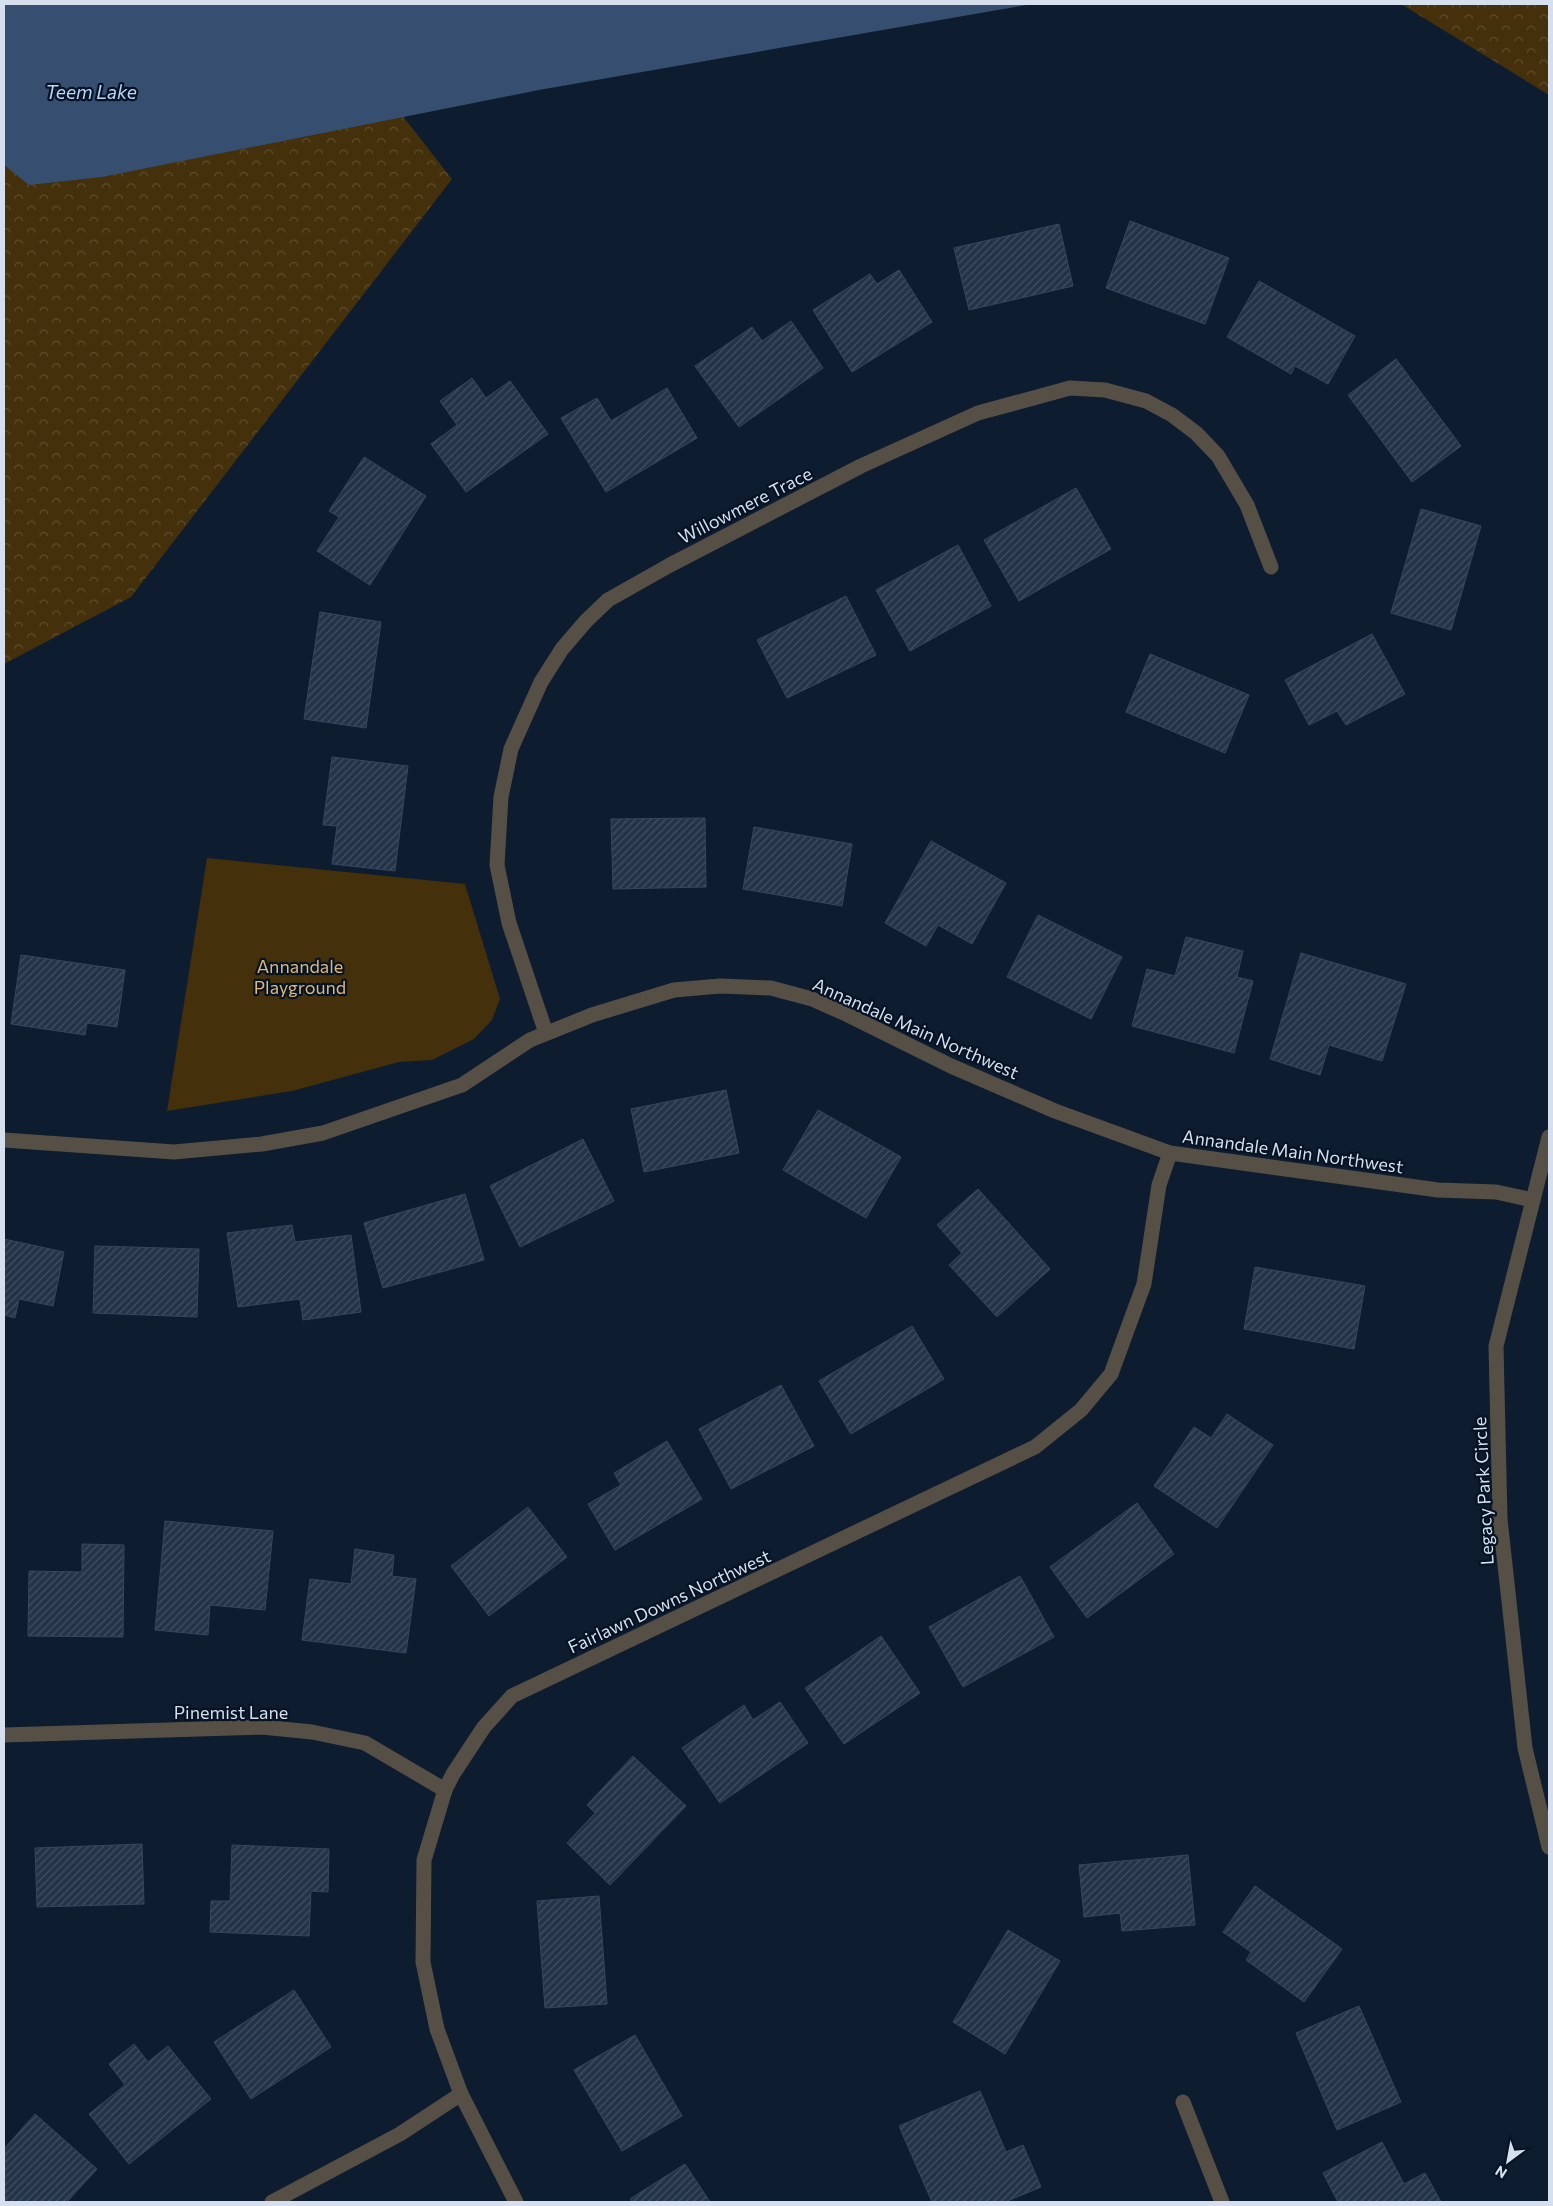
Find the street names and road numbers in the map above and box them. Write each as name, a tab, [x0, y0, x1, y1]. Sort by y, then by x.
street label: Willowmere Trace	[675, 462, 815, 548]
street label: Annandale Main Northwest	[810, 973, 1022, 1083]
street label: Annandale Main Northwest	[1181, 1125, 1405, 1177]
street label: Legacy Park Circle	[1468, 1416, 1498, 1566]
street label: Fairlawn Downs Northwest	[564, 1544, 774, 1658]
street label: Pinemist Lane	[174, 1701, 288, 1723]

